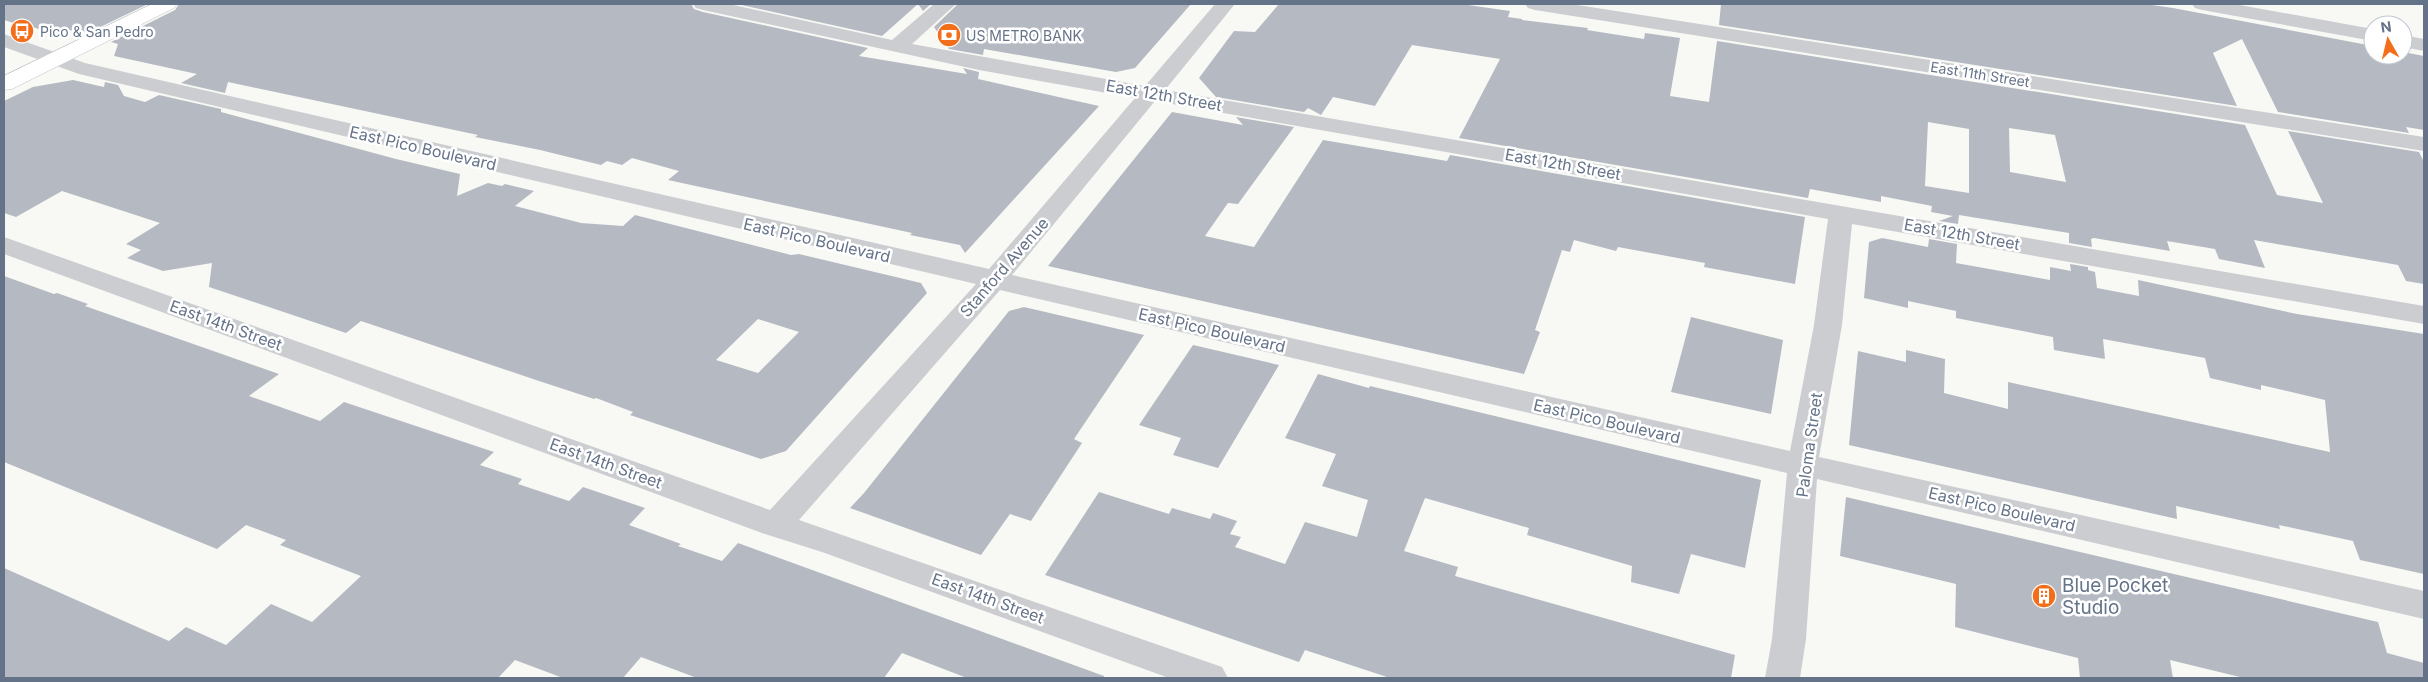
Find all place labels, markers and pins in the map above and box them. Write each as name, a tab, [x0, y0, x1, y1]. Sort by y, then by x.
bus stop icon: Pico & San Pedro	[9, 18, 35, 44]
bank icon: US METRO BANK	[936, 22, 962, 48]
place label: Pico & San Pedro	[40, 23, 154, 40]
place label: US METRO BANK	[966, 27, 1082, 44]
place label: Blue Pocket Studio	[2062, 574, 2168, 619]
building icon: Blue Pocket Studio	[2031, 583, 2057, 609]

